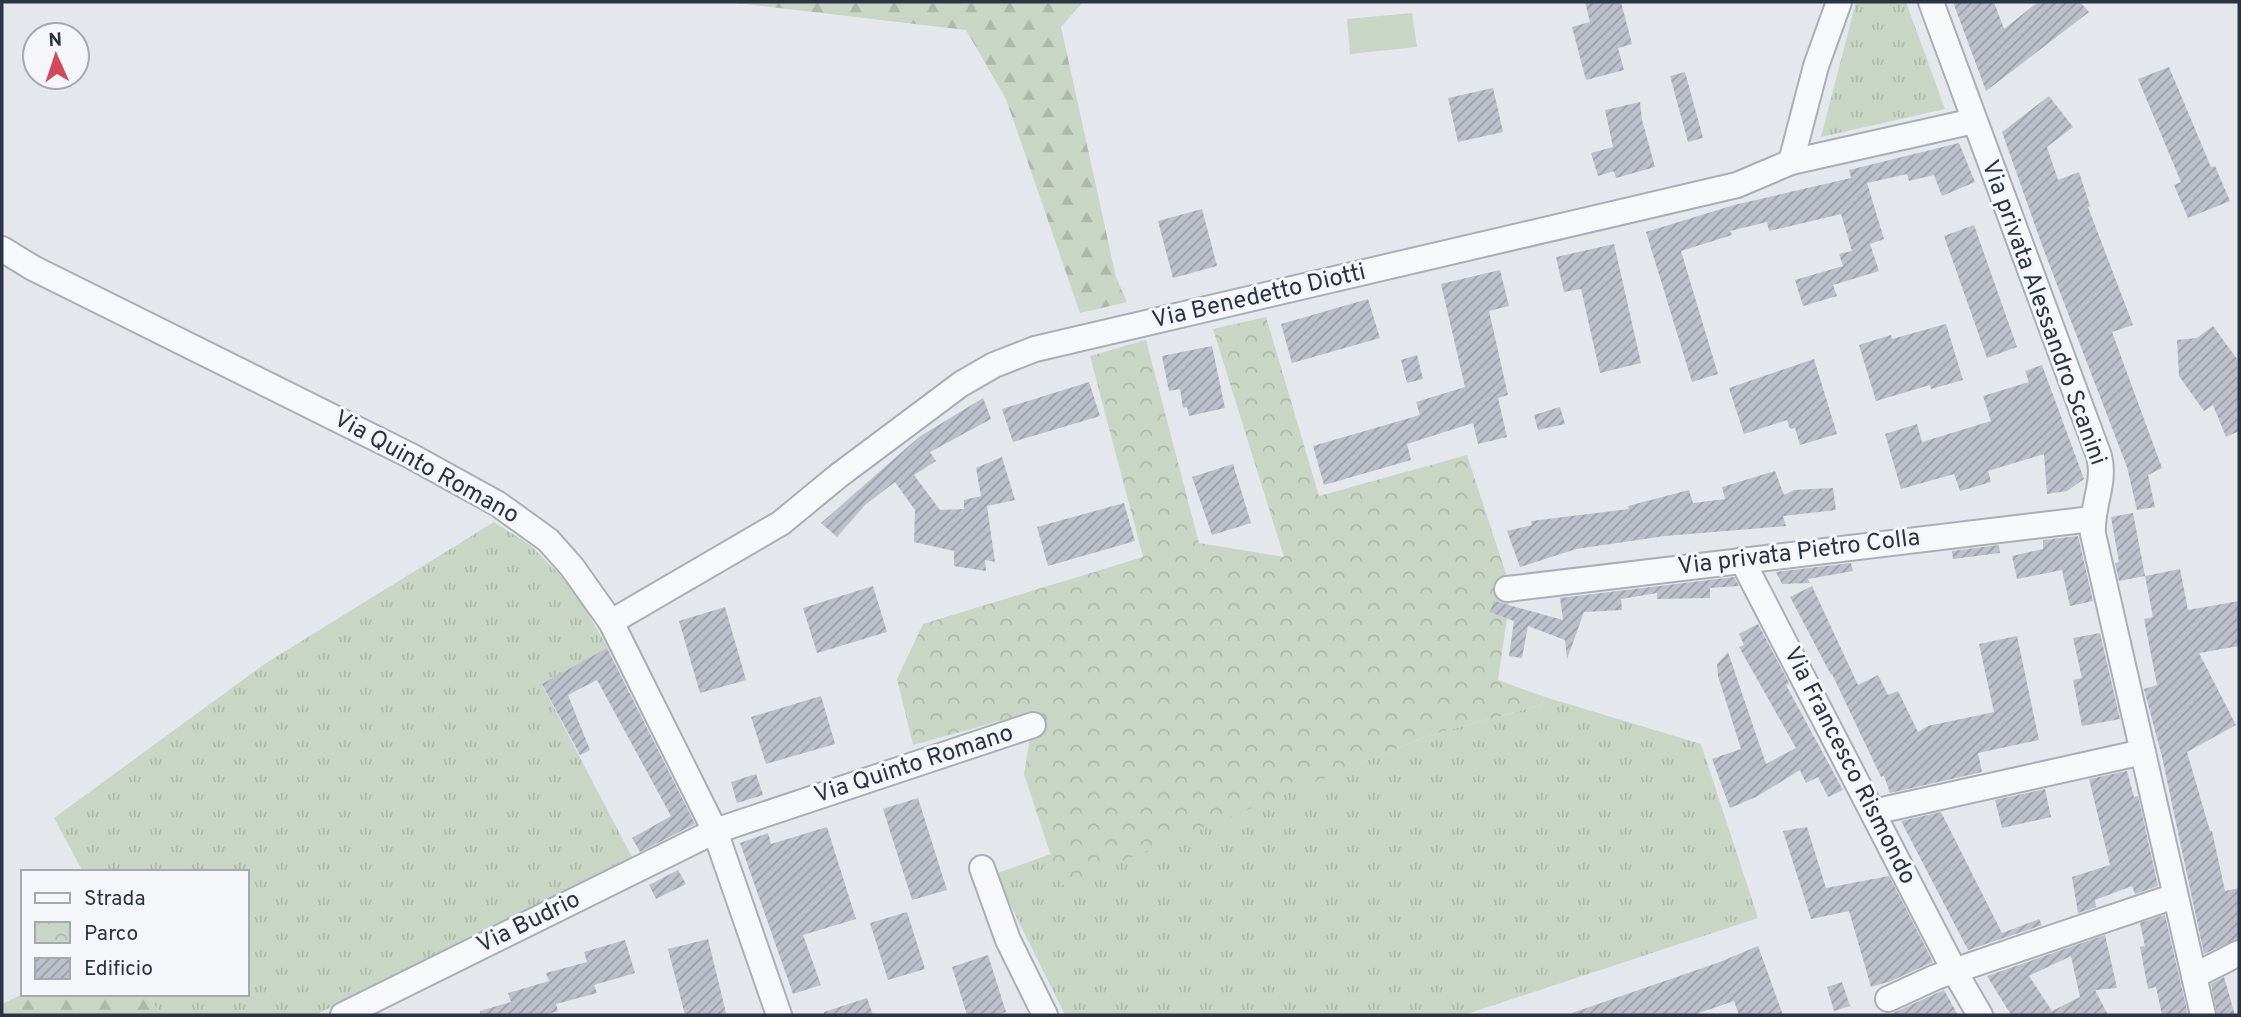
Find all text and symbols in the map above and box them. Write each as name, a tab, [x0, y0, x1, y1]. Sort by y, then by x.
north arrow	[21, 21, 91, 91]
text: N	[48, 29, 63, 53]
street label: Via privata Alessandro Scanini	[1974, 156, 2112, 470]
street label: Via Benedetto Diotti	[1149, 258, 1369, 336]
street label: Via Quinto Romano	[328, 405, 524, 531]
street label: Via privata Pietro Colla	[1676, 523, 1922, 583]
street label: Via Francesco Rismondo	[1776, 642, 1922, 890]
street label: Via Quinto Romano	[811, 719, 1017, 811]
legend	[21, 870, 248, 996]
street label: Via Budrio	[472, 885, 586, 961]
text: Strada	[84, 886, 145, 913]
text: Parco	[84, 921, 138, 948]
text: Edificio	[84, 956, 153, 983]

